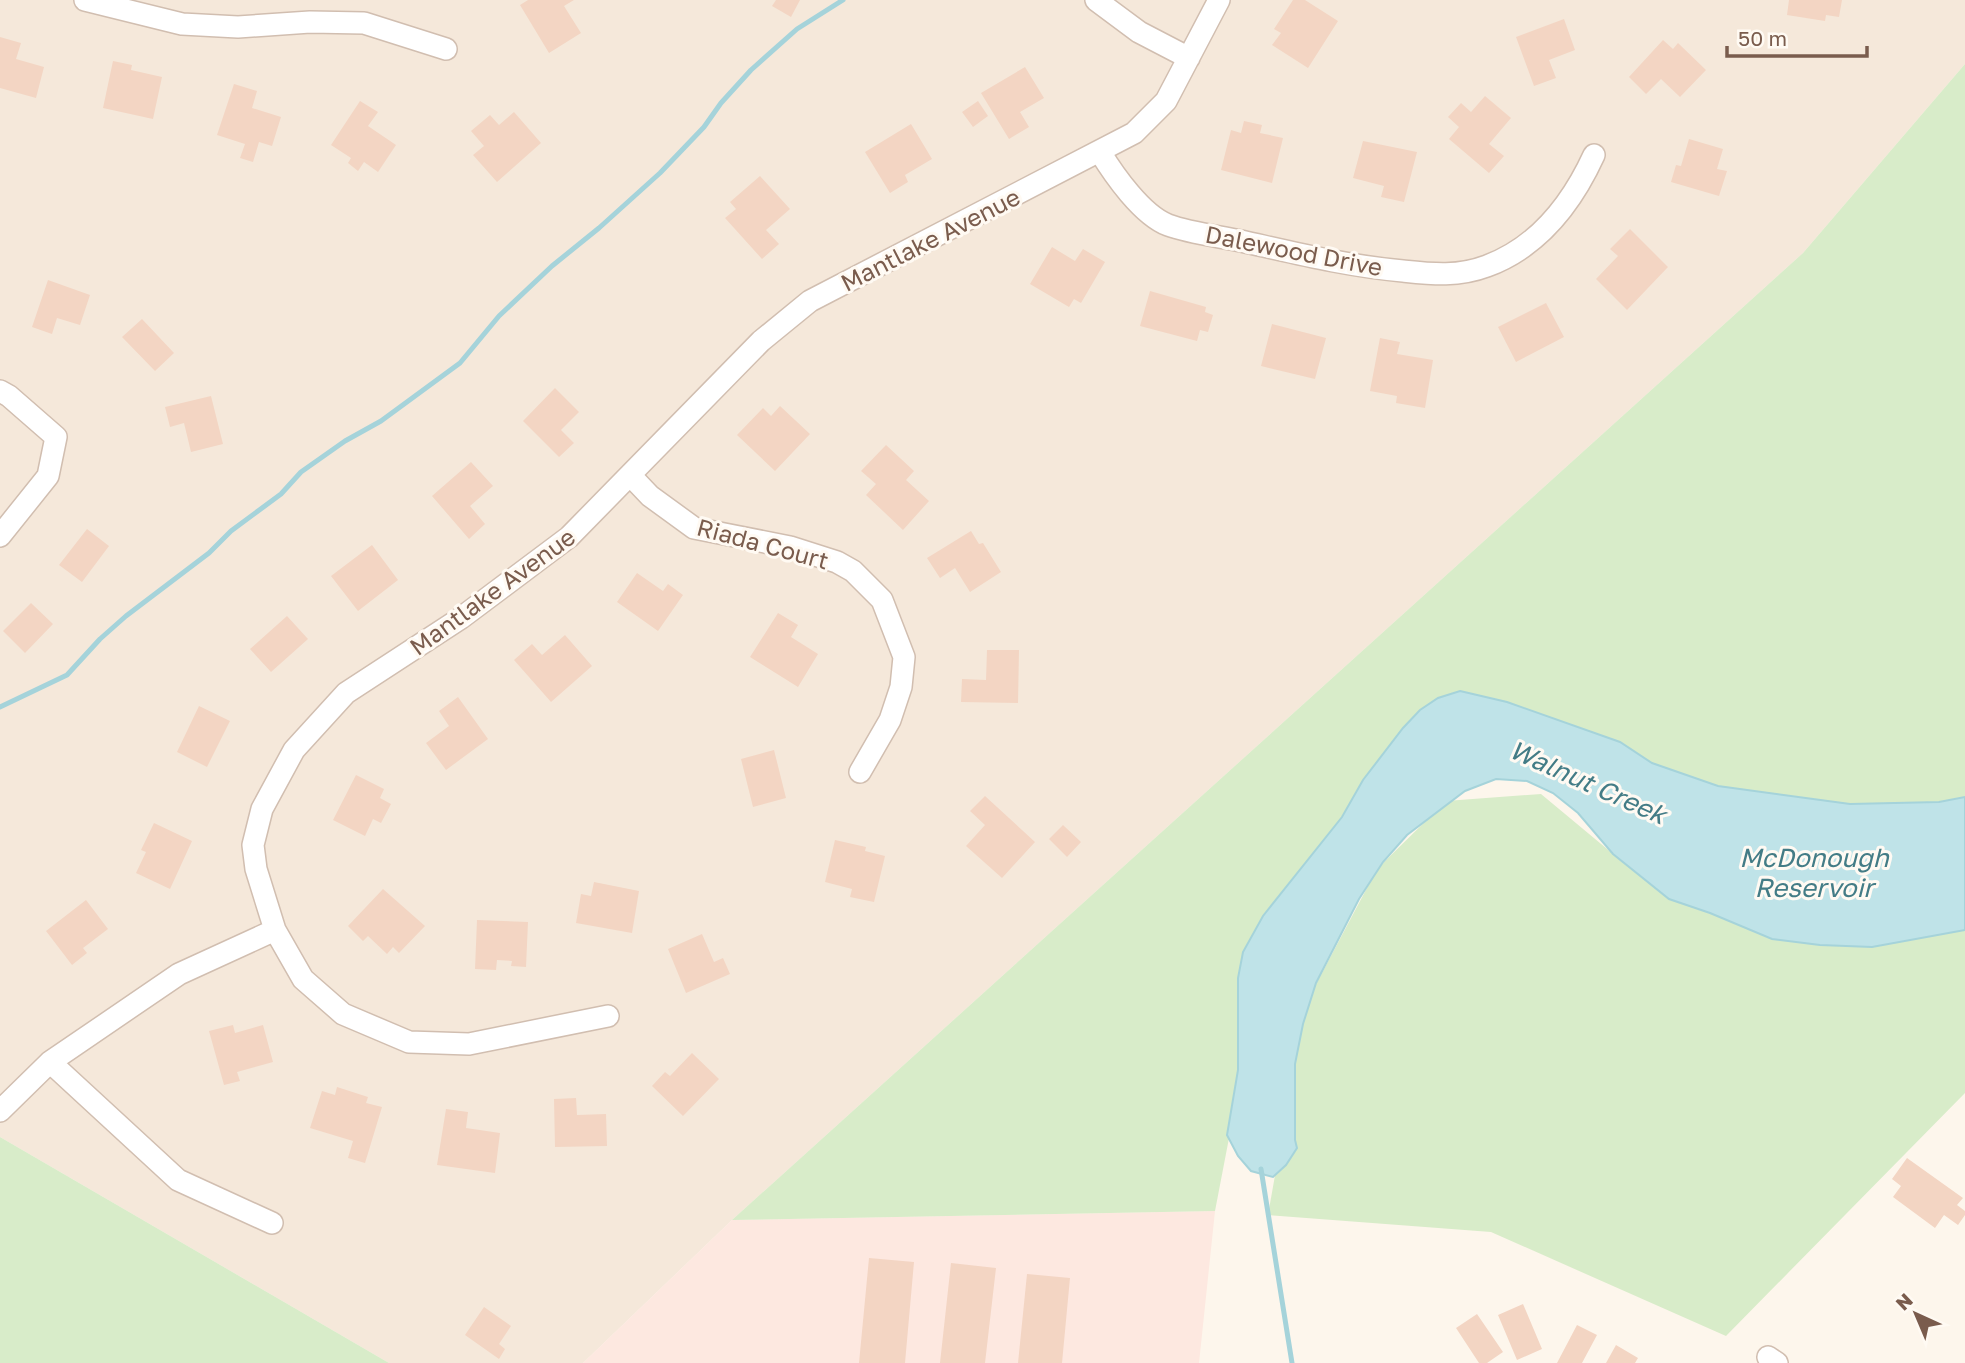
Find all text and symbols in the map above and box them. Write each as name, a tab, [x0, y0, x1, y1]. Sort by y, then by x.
scale bar	[1727, 14, 1867, 58]
text: 50 m	[1738, 25, 1787, 51]
street label: Mantlake Avenue	[836, 181, 1024, 297]
street label: Dalewood Drive	[1203, 219, 1385, 281]
street label: Riada Court	[694, 511, 832, 575]
street label: Mantlake Avenue	[404, 521, 580, 661]
water label: Walnut Creek	[1505, 734, 1673, 831]
water label: McDonough Reservoir	[1739, 842, 1890, 903]
north arrow	[1881, 1279, 1951, 1349]
text: N	[1891, 1288, 1917, 1315]

